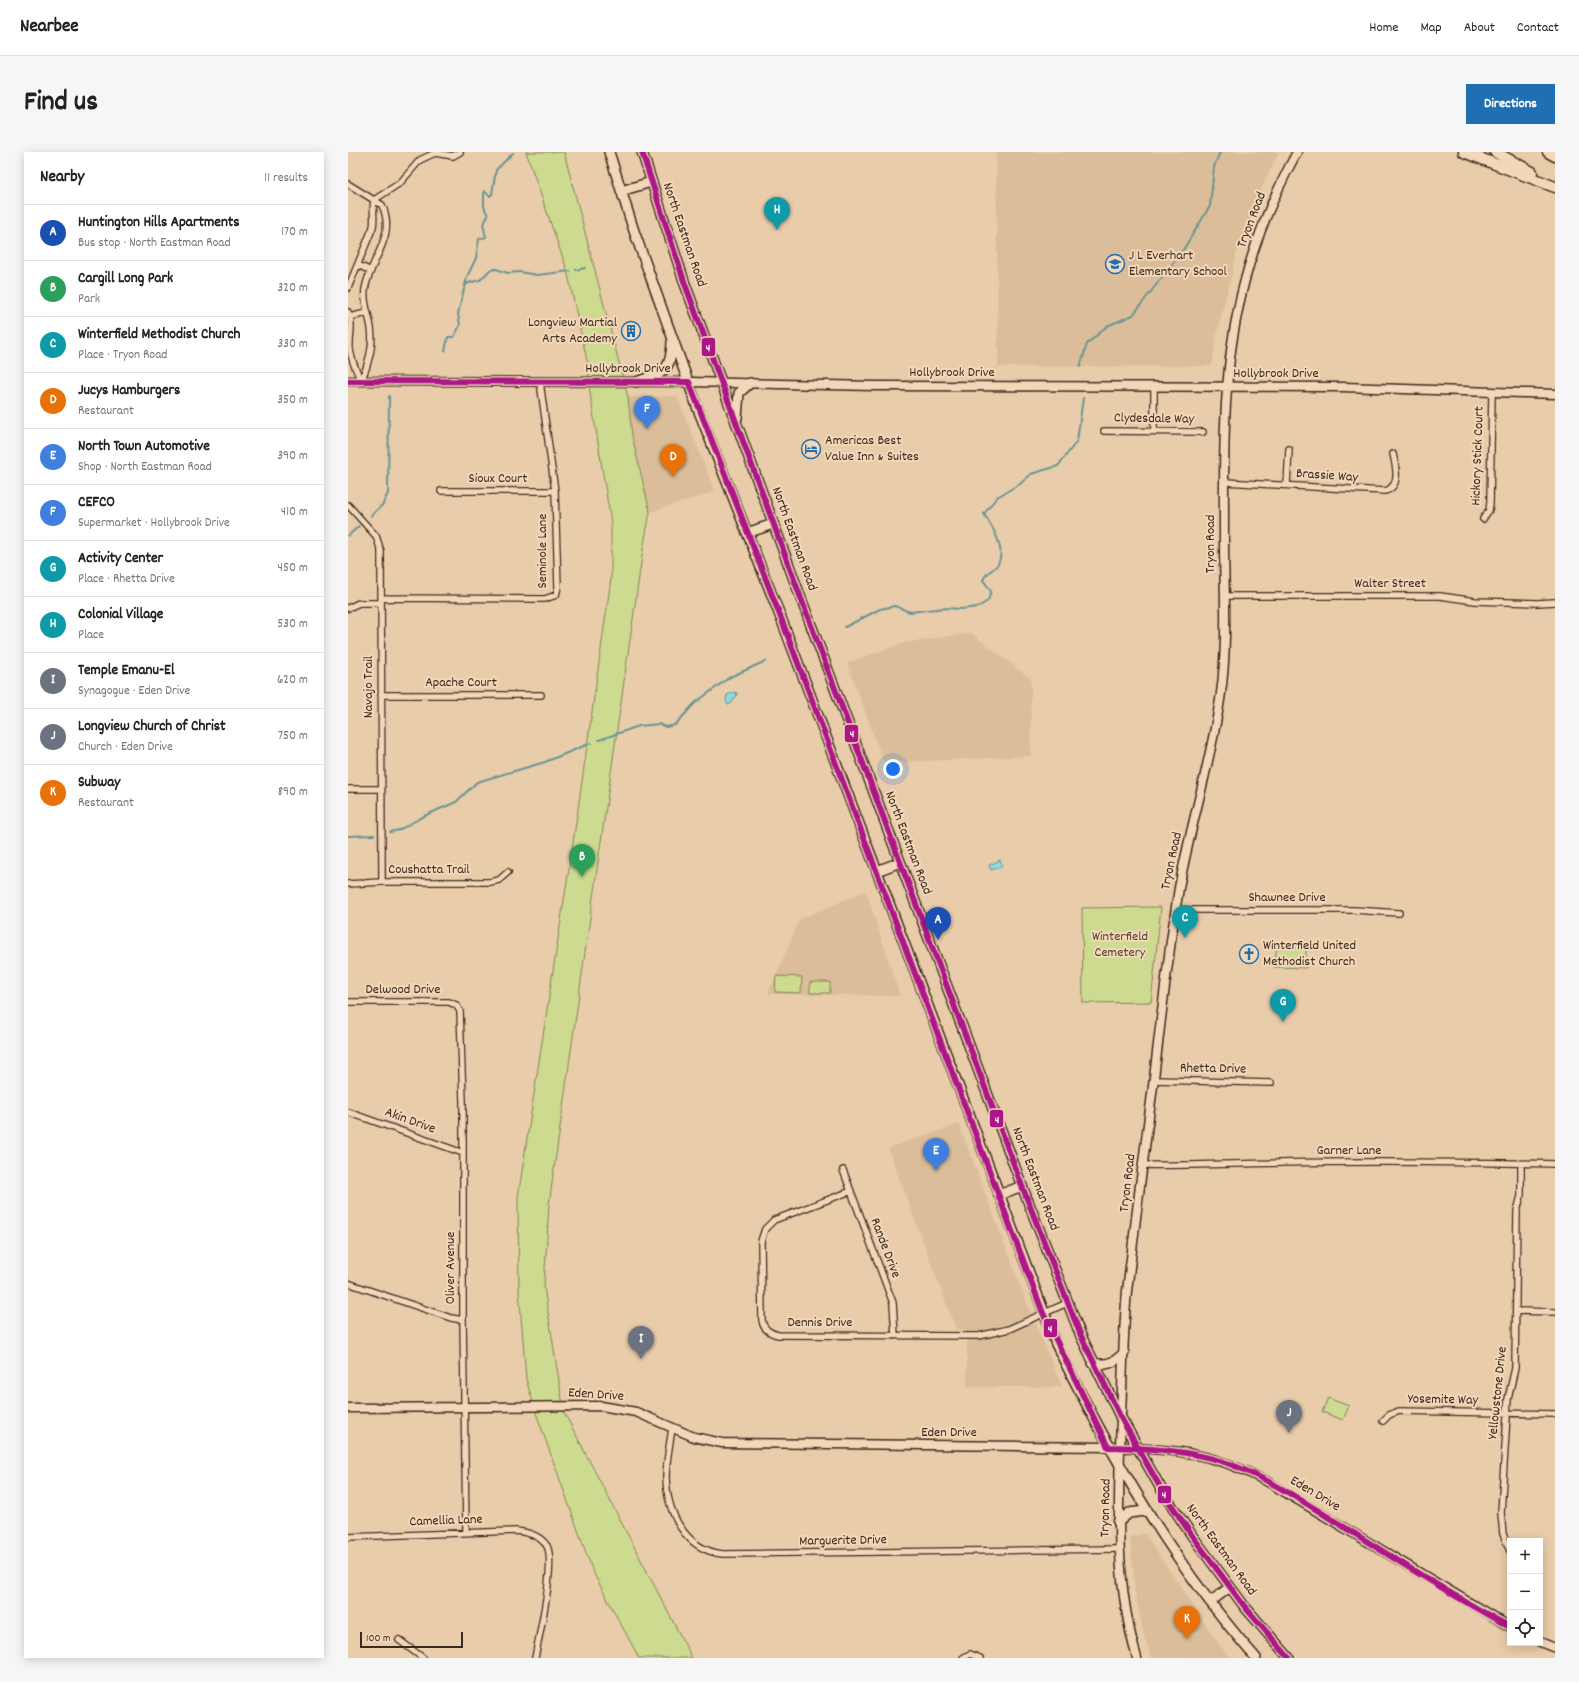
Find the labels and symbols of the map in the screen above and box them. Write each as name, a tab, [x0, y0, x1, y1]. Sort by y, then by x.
street label: North Eastman Road	[657, 180, 711, 290]
street label: Tryon Road	[1232, 189, 1272, 251]
pin: H	[764, 197, 790, 230]
place label: J L Everhart Elementary School	[1129, 246, 1228, 282]
school or university icon: J L Everhart Elementary School	[1104, 253, 1126, 275]
place label: Longview Martial Arts Academy	[528, 313, 618, 349]
building icon: Longview Martial Arts Academy	[620, 320, 642, 342]
line badge: 4	[701, 337, 716, 357]
text: 4	[706, 341, 710, 357]
street label: Hollybrook Drive	[585, 359, 671, 379]
street label: Hollybrook Drive	[909, 363, 995, 383]
street label: Hollybrook Drive	[1233, 364, 1319, 384]
pin: F	[634, 396, 660, 429]
street label: Hickory Stick Court	[1466, 406, 1490, 506]
street label: Clydesdale Way	[1114, 408, 1195, 430]
place label: Americas Best Value Inn & Suites	[825, 431, 919, 467]
hotel icon: Americas Best Value Inn & Suites	[800, 438, 822, 460]
pin: D	[660, 444, 686, 477]
street label: Brassie Way	[1295, 464, 1359, 488]
street label: Sioux Court	[469, 469, 527, 489]
street label: North Eastman Road	[766, 484, 822, 594]
street label: Seminole Lane	[533, 514, 553, 588]
street label: Tryon Road	[1201, 515, 1221, 573]
street label: Walter Street	[1354, 574, 1426, 594]
street label: Navajo Trail	[359, 655, 379, 718]
street label: Apache Court	[425, 673, 497, 693]
line badge: 4	[844, 724, 859, 743]
text: 4	[850, 727, 854, 743]
your location	[883, 759, 903, 779]
street label: North Eastman Road	[879, 788, 937, 898]
street label: Tryon Road	[1156, 830, 1188, 892]
pin: B	[569, 844, 595, 877]
street label: Coushatta Trail	[388, 860, 470, 880]
street label: Shawnee Drive	[1248, 888, 1326, 908]
pin: C	[1172, 905, 1198, 938]
pin: A	[925, 907, 951, 940]
park label: Winterfield Cemetery	[1092, 927, 1148, 963]
place label: Winterfield United Methodist Church	[1263, 936, 1356, 972]
church icon: Winterfield United Methodist Church	[1238, 943, 1260, 965]
street label: Delwood Drive	[366, 980, 440, 1000]
pin: G	[1270, 989, 1296, 1022]
street label: Rhetta Drive	[1180, 1058, 1246, 1080]
street label: Akin Drive	[382, 1103, 438, 1139]
line badge: 4	[989, 1109, 1004, 1128]
text: 4	[995, 1113, 999, 1129]
street label: North Eastman Road	[1006, 1124, 1064, 1234]
pin: E	[923, 1138, 949, 1171]
street label: Garner Lane	[1317, 1141, 1381, 1161]
street label: Tryon Road	[1115, 1153, 1141, 1213]
street label: Rande Drive	[864, 1215, 906, 1281]
street label: Oliver Avenue	[441, 1232, 461, 1304]
street label: Dennis Drive	[788, 1313, 852, 1333]
line badge: 4	[1043, 1318, 1058, 1338]
text: 4	[1048, 1322, 1052, 1338]
pin: I	[628, 1326, 654, 1359]
street label: Yellowstone Drive	[1483, 1346, 1513, 1440]
street label: Eden Drive	[568, 1383, 624, 1407]
street label: Yosemite Way	[1408, 1389, 1479, 1411]
pin: J	[1276, 1400, 1302, 1433]
street label: Eden Drive	[921, 1423, 977, 1443]
street label: Eden Drive	[1286, 1471, 1344, 1517]
street label: Tryon Road	[1095, 1479, 1117, 1537]
line badge: 4	[1157, 1485, 1172, 1504]
text: 4	[1162, 1488, 1166, 1504]
street label: North Eastman Road	[1181, 1500, 1261, 1600]
street label: Camellia Lane	[409, 1510, 483, 1532]
street label: Marguerite Drive	[799, 1530, 887, 1552]
pin: K	[1174, 1606, 1200, 1639]
scale bar	[360, 1630, 463, 1649]

